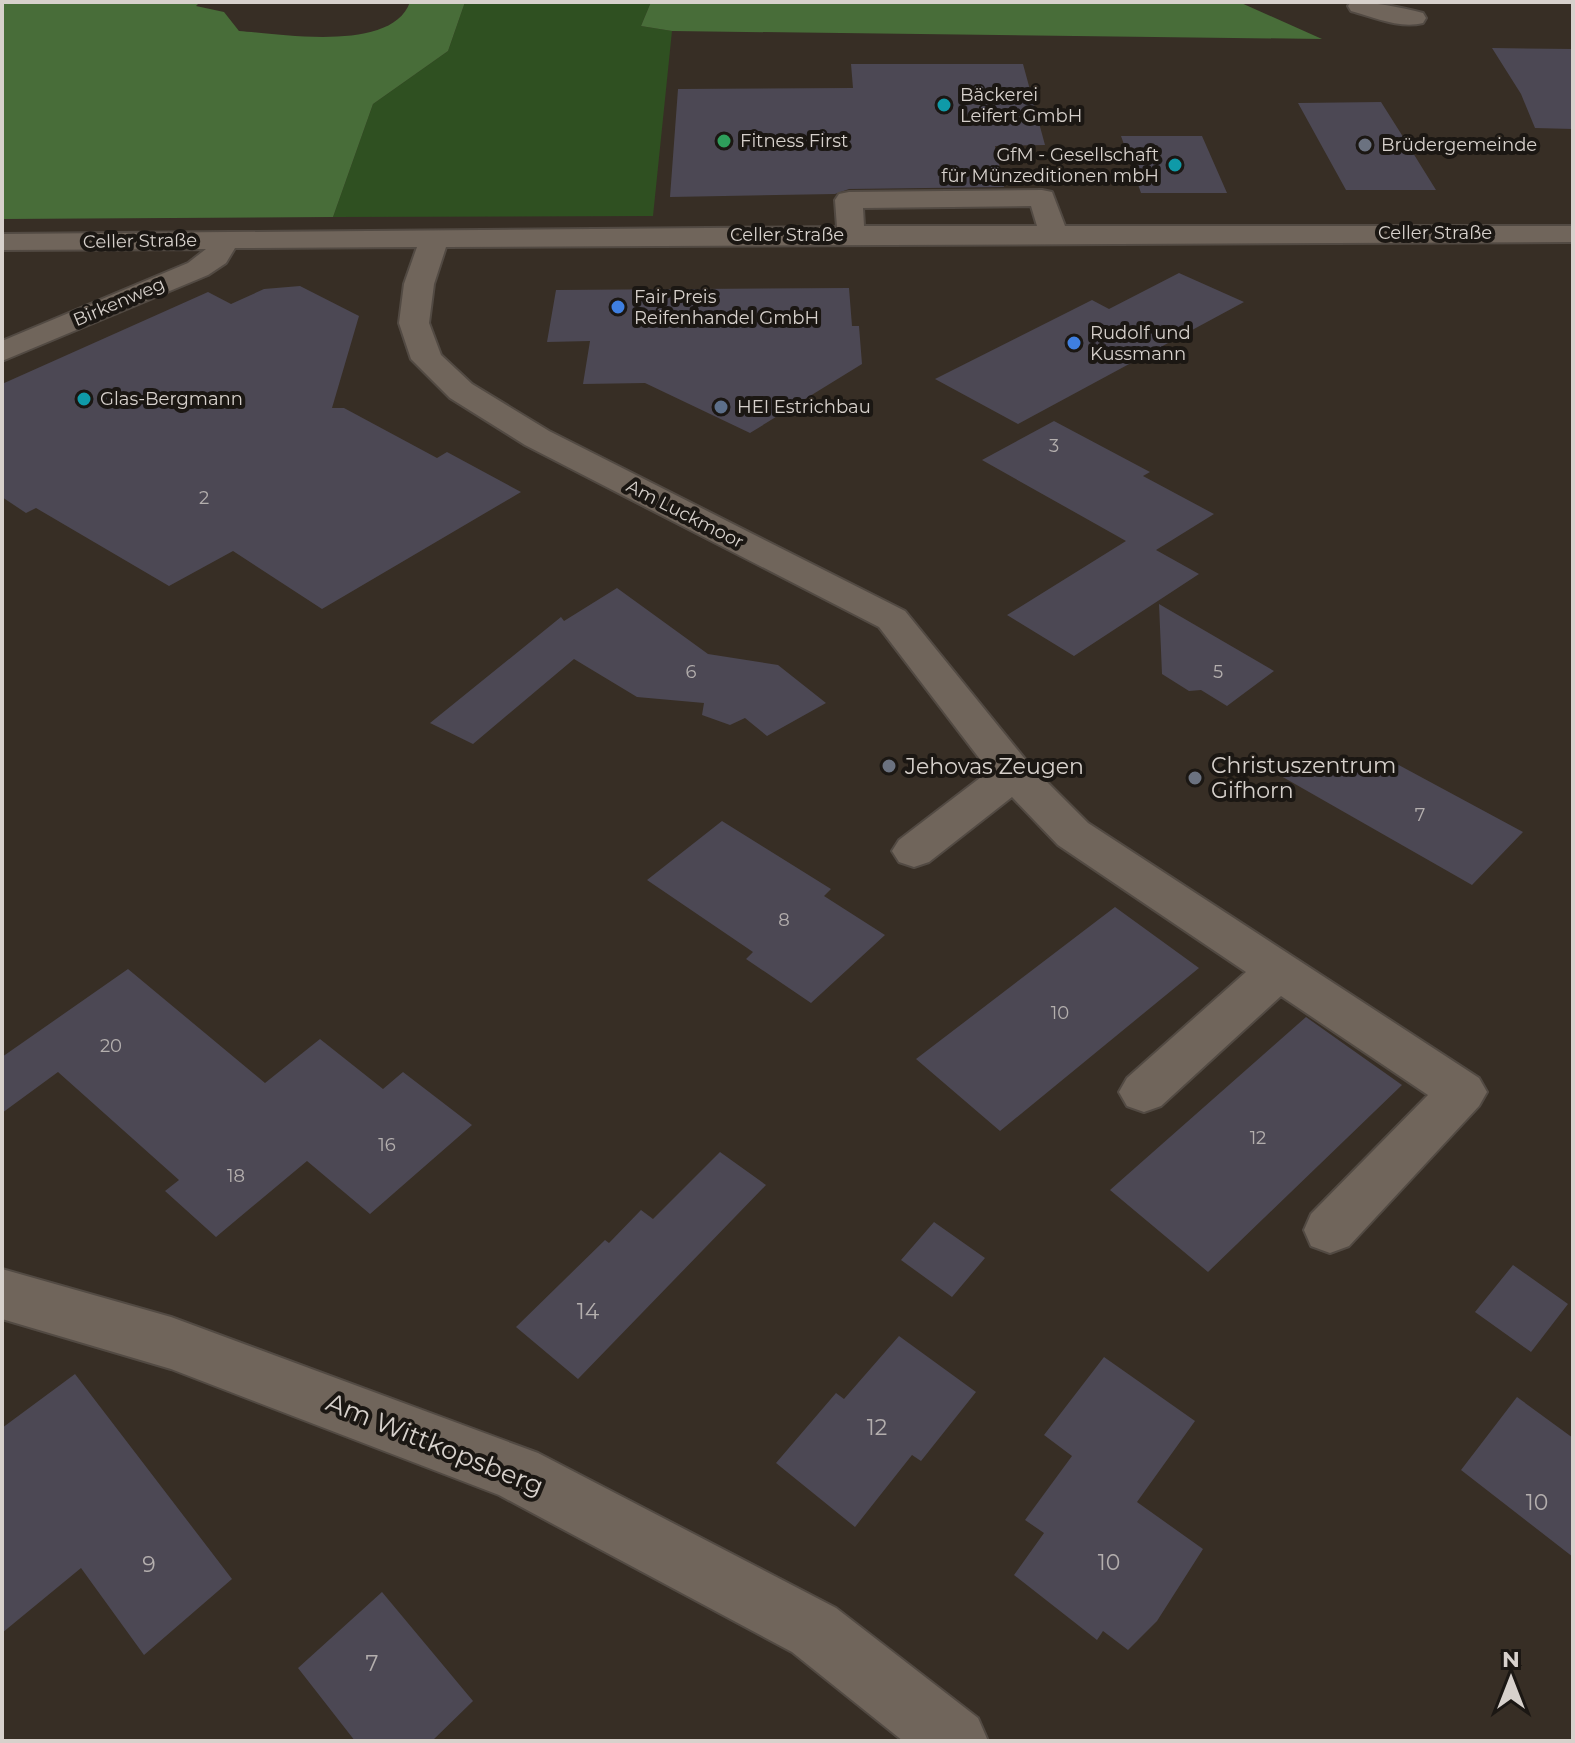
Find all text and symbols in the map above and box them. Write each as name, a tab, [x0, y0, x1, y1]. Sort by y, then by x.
place label: Bäckerei Leifert GmbH	[960, 84, 1082, 127]
marker: Bäckerei Leifert GmbH	[935, 96, 953, 114]
place label: Fitness First	[740, 130, 848, 152]
marker: Fitness First	[715, 132, 733, 150]
place label: Brüdergemeinde	[1381, 134, 1537, 156]
marker: Brüdergemeinde	[1356, 136, 1374, 154]
place label: GfM - Gesellschaft für Münzeditionen mbH	[941, 144, 1159, 187]
marker: GfM - Gesellschaft für Münzeditionen mbH	[1166, 156, 1184, 174]
street label: Celler Straße	[1378, 222, 1492, 244]
street label: Celler Straße	[730, 224, 844, 246]
street label: Celler Straße	[83, 229, 197, 253]
street label: Birkenweg	[70, 273, 168, 331]
place label: Fair Preis Reifenhandel GmbH	[634, 286, 819, 329]
marker: Fair Preis Reifenhandel GmbH	[609, 298, 627, 316]
place label: Rudolf und Kussmann	[1090, 322, 1191, 365]
marker: Rudolf und Kussmann	[1065, 334, 1083, 352]
place label: Glas-Bergmann	[100, 388, 243, 410]
marker: Glas-Bergmann	[75, 390, 93, 408]
place label: HEI Estrichbau	[737, 396, 871, 418]
marker: HEI Estrichbau	[712, 398, 730, 416]
house number: 3	[1049, 435, 1059, 457]
street label: Am Luckmoor	[623, 475, 747, 553]
house number: 2	[199, 487, 209, 509]
house number: 6	[686, 661, 697, 683]
house number: 5	[1213, 661, 1223, 683]
place label: Christuszentrum Gifhorn	[1211, 752, 1396, 804]
place label: Jehovas Zeugen	[904, 753, 1084, 780]
marker: Jehovas Zeugen	[880, 757, 898, 775]
marker: Christuszentrum Gifhorn	[1186, 769, 1204, 787]
house number: 7	[1415, 804, 1425, 826]
house number: 8	[778, 909, 790, 931]
house number: 10	[1051, 1002, 1069, 1024]
house number: 20	[100, 1035, 122, 1057]
house number: 12	[1250, 1127, 1266, 1149]
house number: 16	[378, 1134, 396, 1156]
house number: 18	[227, 1165, 245, 1187]
house number: 14	[577, 1298, 600, 1325]
street label: Am Wittkopsberg	[322, 1386, 548, 1502]
house number: 12	[867, 1414, 887, 1441]
house number: 10	[1526, 1489, 1548, 1516]
house number: 10	[1098, 1549, 1120, 1576]
house number: 9	[142, 1551, 156, 1578]
north arrow	[1471, 1639, 1551, 1719]
text: N	[1502, 1646, 1520, 1673]
house number: 7	[366, 1650, 379, 1677]

